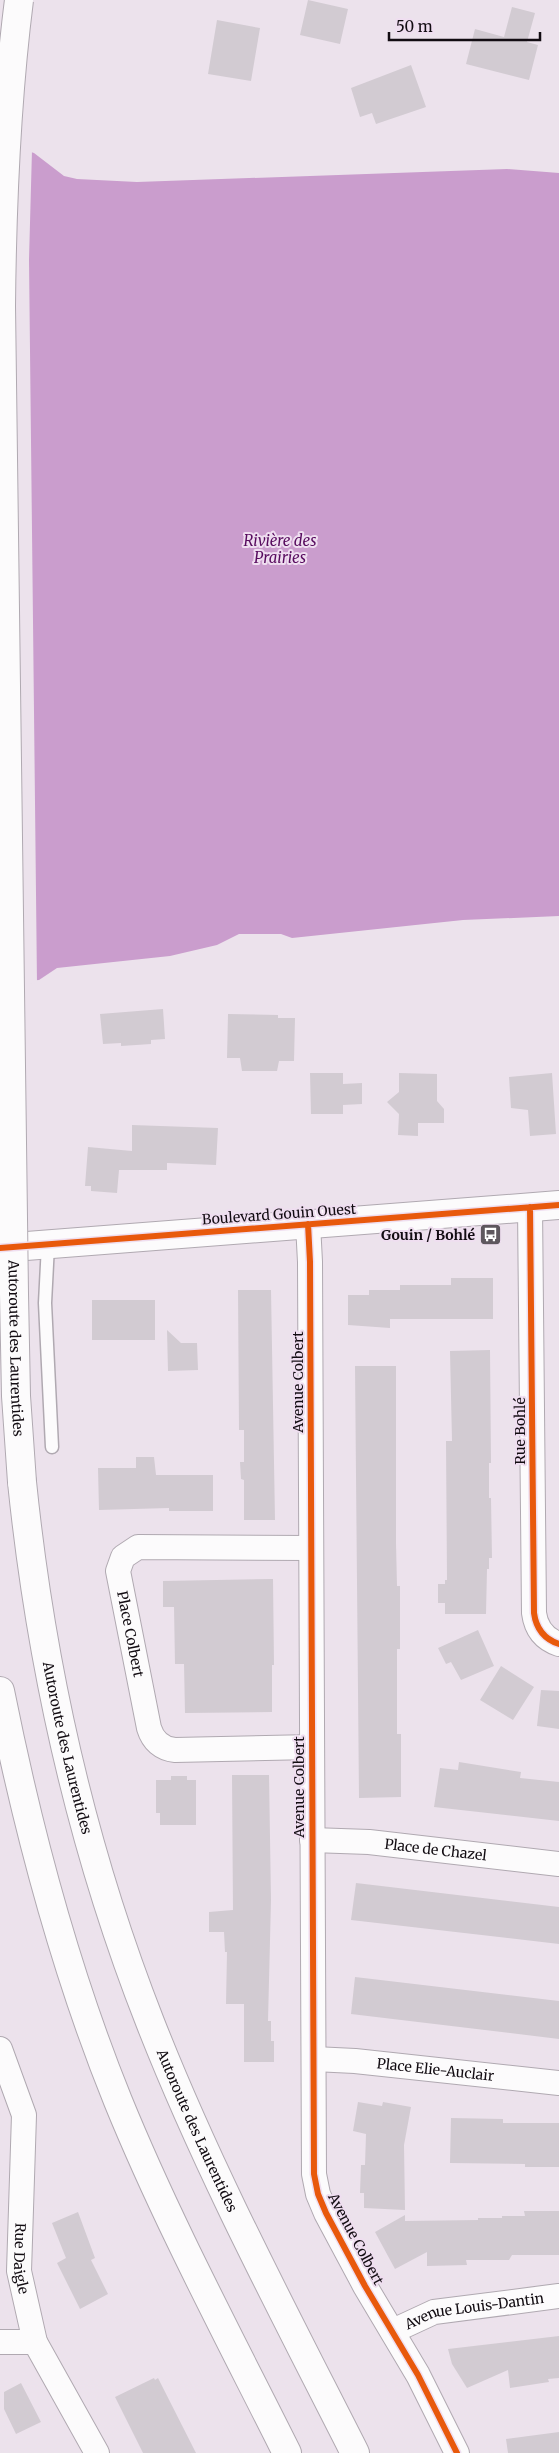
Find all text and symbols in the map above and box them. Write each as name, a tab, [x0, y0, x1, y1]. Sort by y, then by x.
scale bar	[389, 10, 540, 42]
text: 50 m	[396, 17, 433, 36]
water label: Rivière des Prairies	[244, 531, 316, 567]
street label: Boulevard Gouin Ouest	[201, 1200, 357, 1228]
bus stop icon: Gouin / Bohlé	[479, 1223, 503, 1247]
place label: Gouin / Bohlé	[381, 1226, 475, 1244]
street label: Autoroute des Laurentides	[5, 1259, 28, 1437]
street label: Avenue Colbert	[289, 1331, 307, 1434]
street label: Rue Bohlé	[511, 1397, 529, 1465]
street label: Place Colbert	[113, 1589, 148, 1679]
street label: Autoroute des Laurentides	[39, 1659, 96, 1836]
street label: Avenue Colbert	[290, 1736, 308, 1839]
street label: Place de Chazel	[383, 1835, 488, 1865]
street label: Autoroute des Laurentides	[152, 2046, 242, 2215]
street label: Place Elie-Auclair	[376, 2054, 495, 2085]
street label: Avenue Colbert	[324, 2189, 388, 2289]
street label: Rue Daigle	[10, 2223, 33, 2296]
street label: Avenue Louis-Dantin	[401, 2289, 545, 2334]

